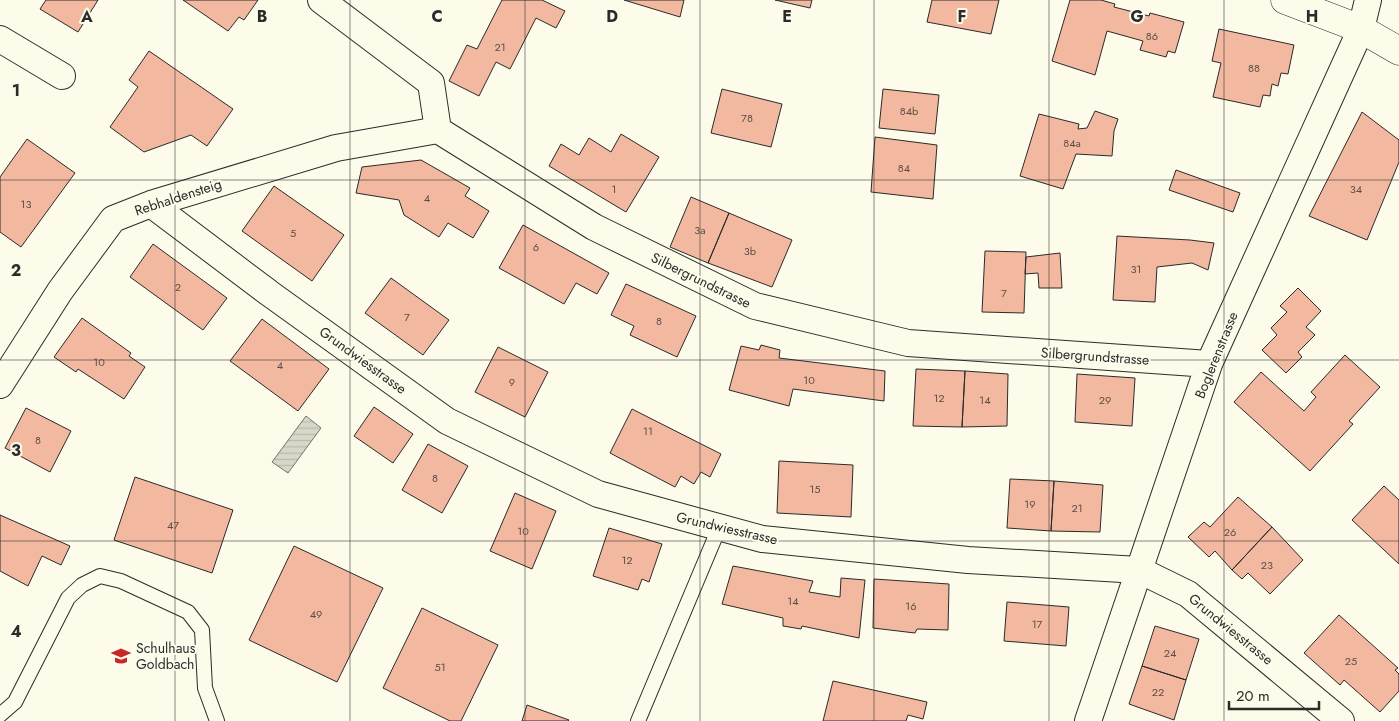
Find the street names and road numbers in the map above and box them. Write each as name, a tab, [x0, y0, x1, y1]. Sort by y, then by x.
street label: Rebhaldensteig	[132, 173, 224, 221]
street label: Silbergrundstrasse	[648, 247, 754, 313]
street label: Boglerenstrasse	[1189, 309, 1243, 401]
street label: Grundwiesstrasse	[315, 322, 411, 398]
street label: Silbergrundstrasse	[1040, 342, 1150, 370]
street label: Grundwiesstrasse	[674, 507, 780, 549]
street label: Grundwiesstrasse	[1185, 589, 1277, 669]

